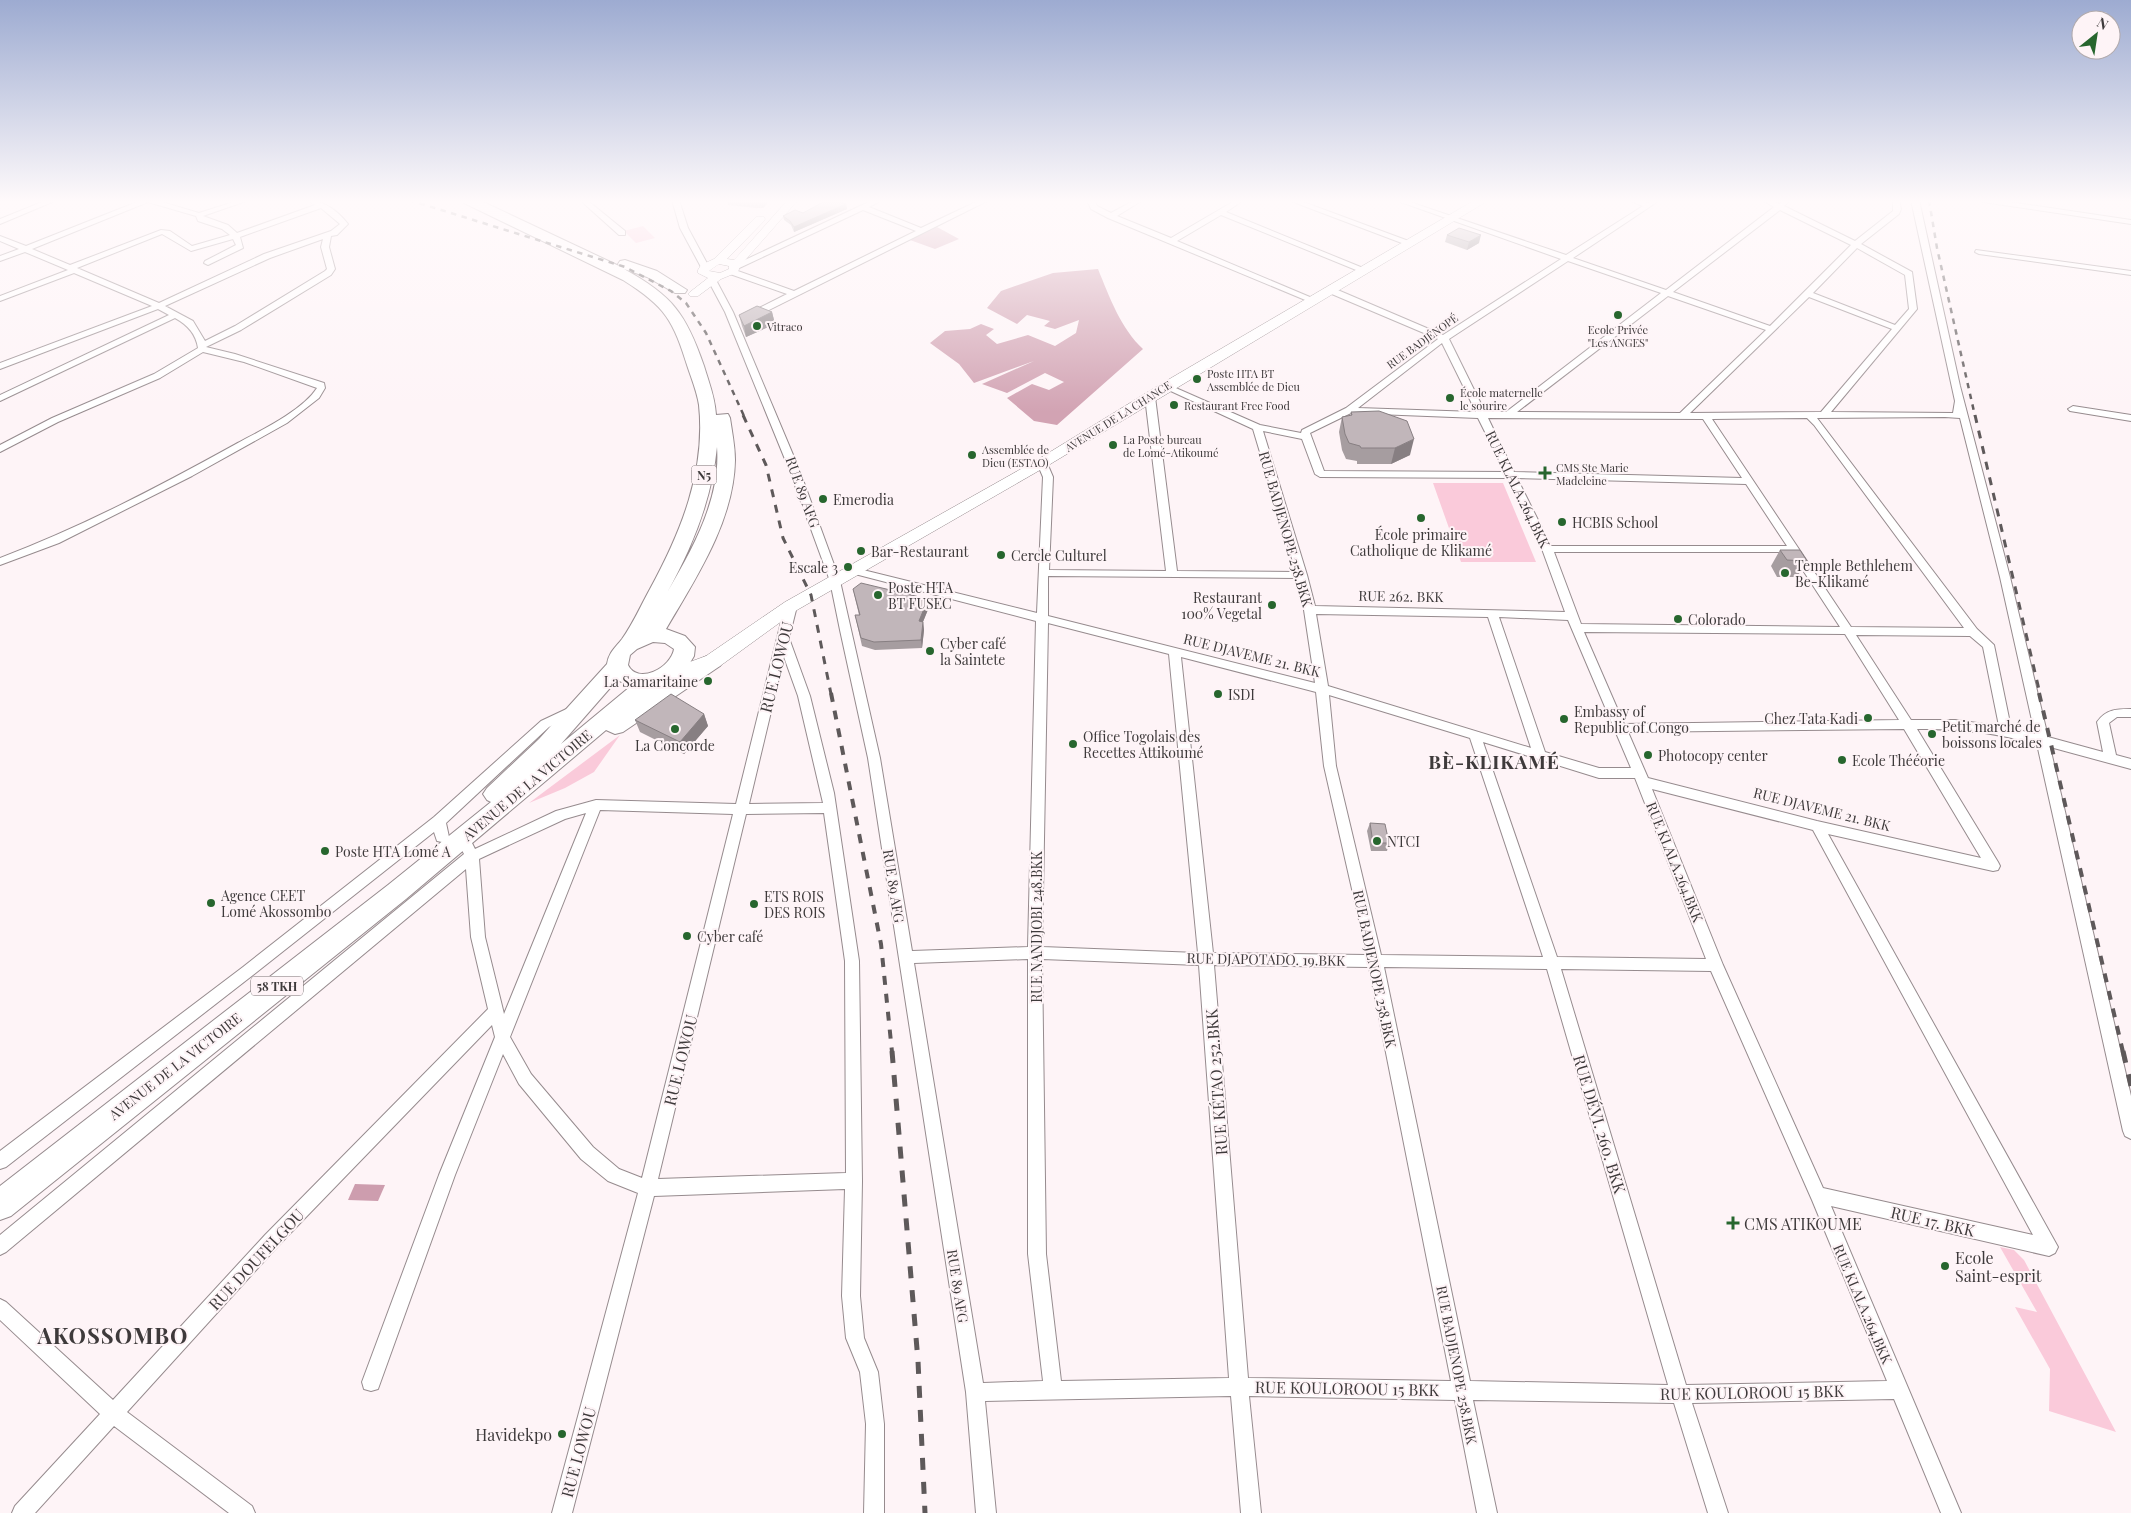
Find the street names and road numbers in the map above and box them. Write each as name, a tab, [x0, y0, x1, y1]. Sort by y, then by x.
street label: RUE BADJÉNOPÉ	[1383, 310, 1461, 372]
street label: AVENUE DE LA CHANCE	[1061, 377, 1174, 455]
street label: RUE KLALA.264.BKK	[1481, 427, 1555, 552]
street label: RUE BADJENOPE 258.BKK	[1255, 449, 1318, 610]
street label: RUE 89 AFG	[781, 454, 825, 530]
road number: N5	[692, 466, 716, 484]
street label: RUE 262. BKK	[1358, 586, 1445, 606]
street label: RUE LOWOU	[755, 619, 797, 715]
street label: RUE DJAVEME 21. BKK	[1182, 629, 1323, 681]
street label: AVENUE DE LA VICTOIRE	[458, 725, 596, 845]
street label: RUE DJAVEME 21. BKK	[1752, 783, 1893, 835]
street label: RUE KLALA.264.BKK	[1642, 799, 1708, 926]
street label: RUE 89 AFG	[879, 848, 909, 924]
street label: RUE NANDJOBI 248.BKK	[1027, 850, 1046, 1003]
street label: RUE BADJENOPE 258.BKK	[1349, 888, 1401, 1051]
street label: RUE DJAPOTADO. 19.BKK	[1187, 948, 1346, 970]
road number: 58 TKH	[251, 976, 303, 996]
street label: RUE KÉTAO 252.BKK	[1200, 1007, 1232, 1156]
street label: AVENUE DE LA VICTOIRE	[104, 1008, 245, 1124]
street label: RUE LOWOU	[659, 1012, 701, 1108]
street label: RUE DÉVI. 260. BKK	[1569, 1052, 1631, 1196]
street label: RUE 17. BKK	[1889, 1201, 1978, 1241]
street label: RUE DOUFELGOU	[204, 1204, 309, 1314]
street label: RUE KLALA.264.BKK	[1829, 1241, 1897, 1368]
street label: RUE 89 AFG	[943, 1248, 973, 1324]
street label: RUE BADJENOPE 258.BKK	[1432, 1284, 1482, 1447]
street label: RUE KOULOROOU 15 BKK	[1255, 1376, 1440, 1400]
street label: RUE KOULOROOU 15 BKK	[1660, 1380, 1845, 1404]
street label: RUE LOWOU	[556, 1404, 600, 1500]

